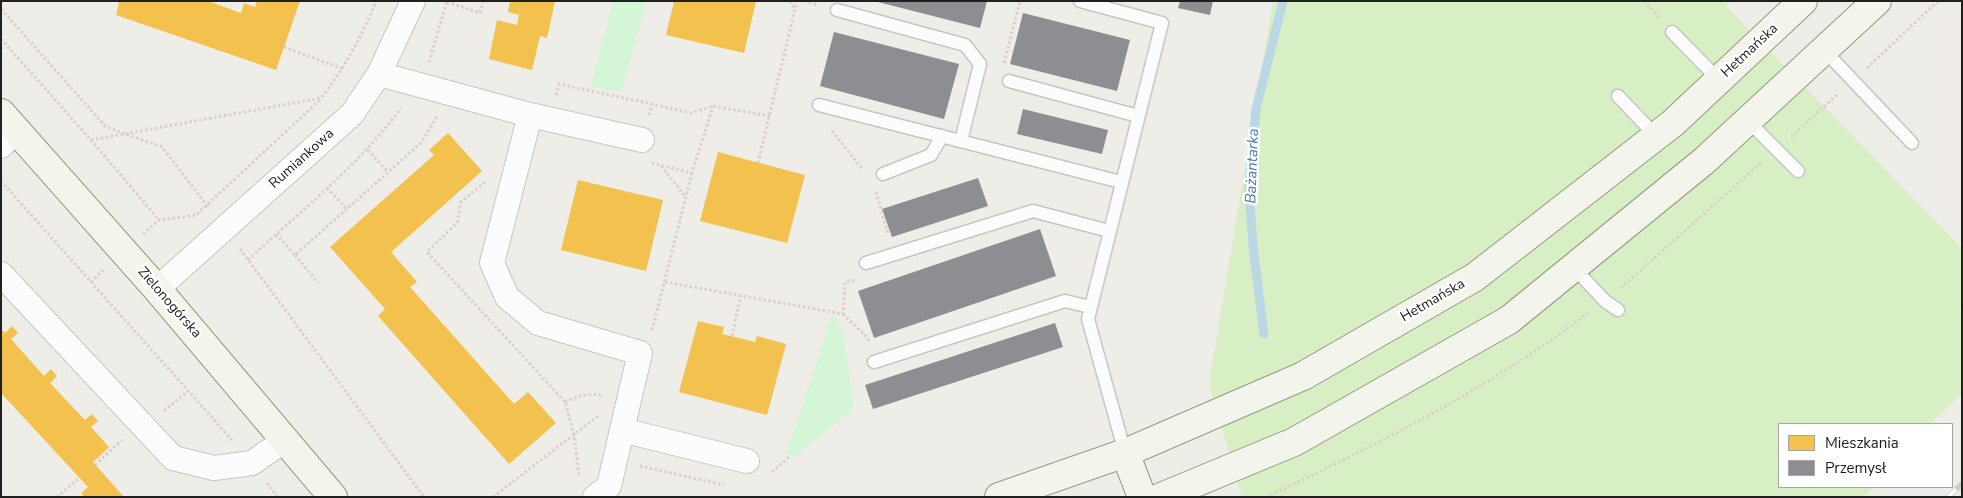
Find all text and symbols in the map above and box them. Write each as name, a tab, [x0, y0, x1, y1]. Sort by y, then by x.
street label: Hetmańska	[1718, 20, 1782, 82]
street label: Rumiankowa	[266, 126, 338, 192]
water label: Bażantarka	[1243, 128, 1263, 204]
street label: Zielonogórska	[134, 264, 204, 342]
street label: Hetmańska	[1398, 276, 1468, 326]
legend	[1778, 423, 1953, 488]
text: Mieszkania	[1825, 433, 1899, 453]
text: Przemysł	[1825, 458, 1887, 478]

